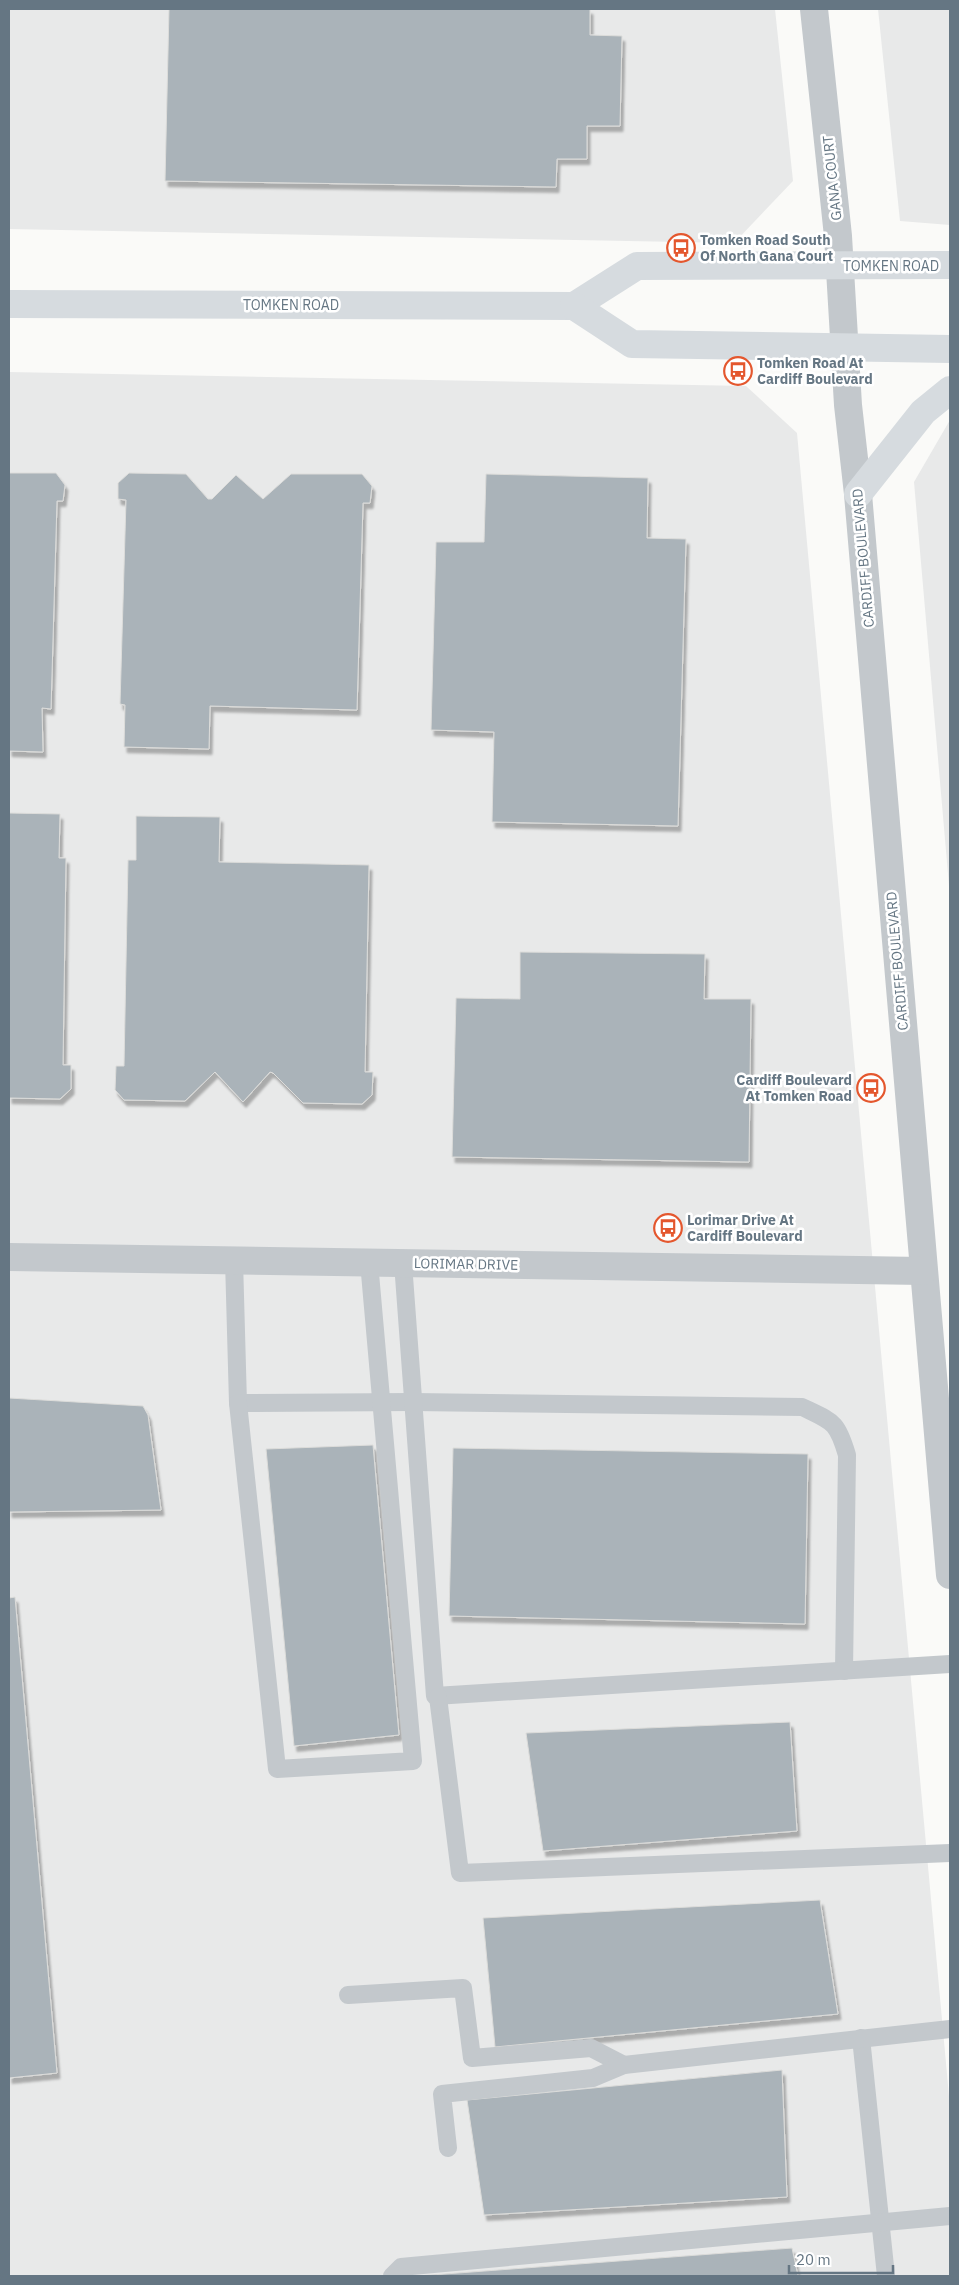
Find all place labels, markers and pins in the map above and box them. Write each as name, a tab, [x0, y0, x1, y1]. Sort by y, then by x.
place label: Tomken Road South Of North Gana Court	[700, 231, 833, 265]
bus stop icon: Tomken Road South Of North Gana Court	[666, 233, 696, 263]
place label: Tomken Road At Cardiff Boulevard	[757, 354, 873, 388]
bus stop icon: Tomken Road At Cardiff Boulevard	[723, 356, 753, 386]
place label: Cardiff Boulevard At Tomken Road	[736, 1071, 852, 1105]
bus stop icon: Cardiff Boulevard At Tomken Road	[856, 1073, 886, 1103]
place label: Lorimar Drive At Cardiff Boulevard	[687, 1211, 803, 1245]
bus stop icon: Lorimar Drive At Cardiff Boulevard	[653, 1213, 683, 1243]

